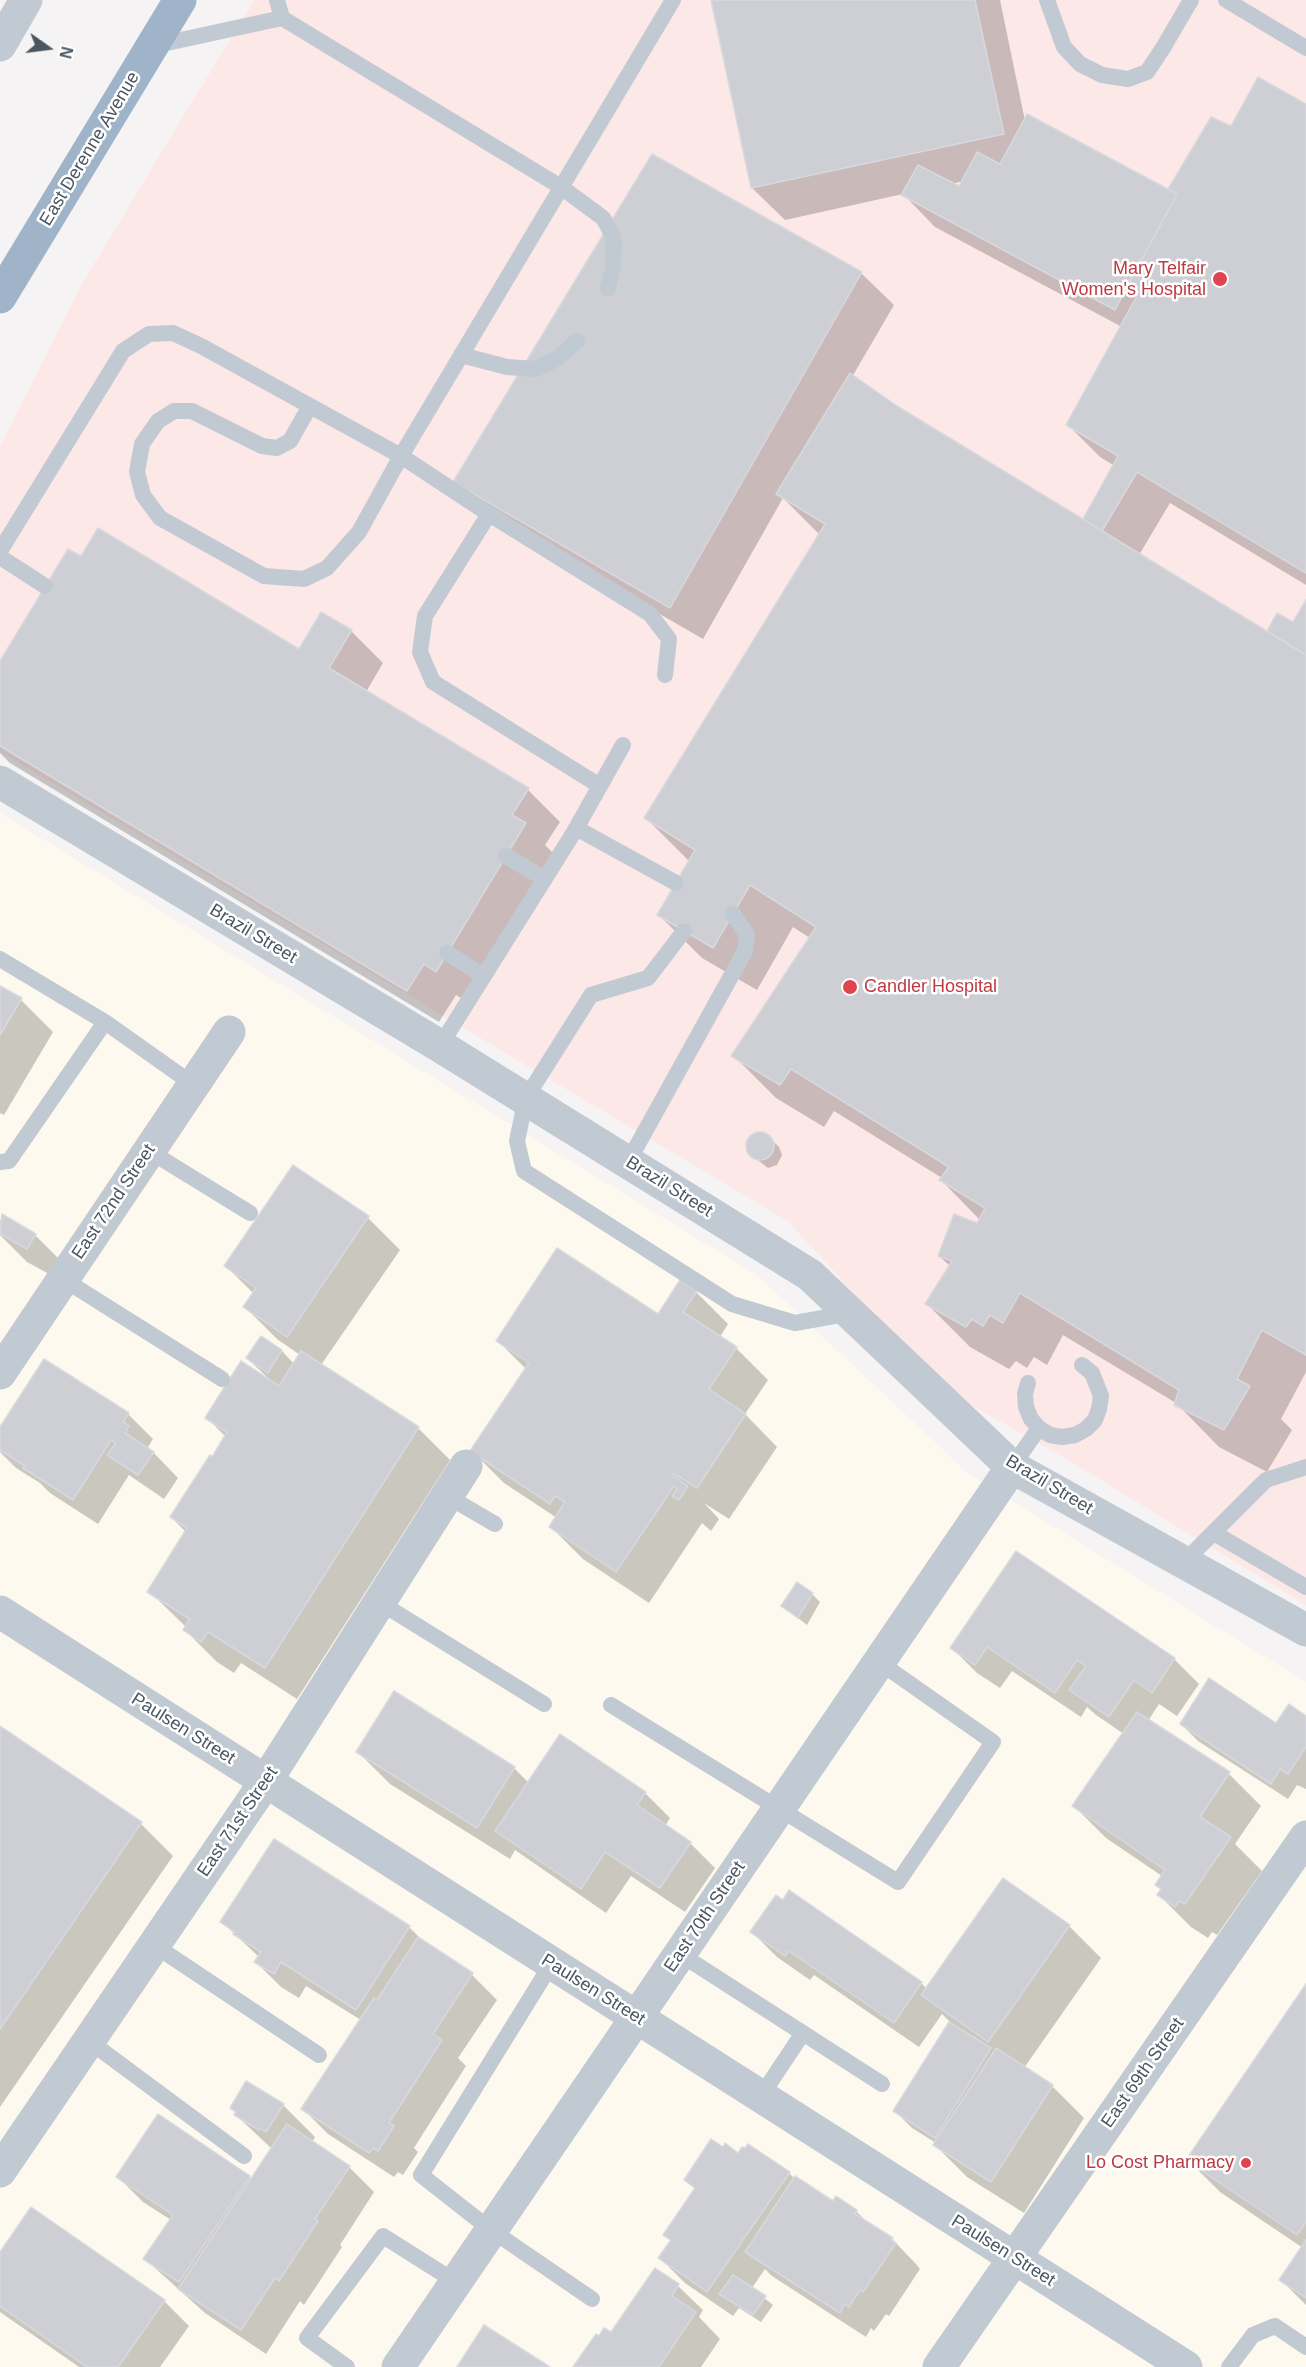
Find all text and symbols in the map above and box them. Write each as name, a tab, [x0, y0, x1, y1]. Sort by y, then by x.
north arrow	[18, 18, 78, 78]
text: N	[56, 45, 76, 60]
street label: East Derenne Avenue	[35, 68, 145, 230]
place label: Mary Telfair Women's Hospital	[1062, 258, 1206, 300]
marker: Mary Telfair Women's Hospital	[1211, 270, 1229, 288]
street label: Brazil Street	[205, 899, 301, 969]
place label: Candler Hospital	[864, 976, 997, 998]
marker: Candler Hospital	[841, 978, 859, 996]
street label: East 72nd Street	[68, 1140, 160, 1264]
street label: Brazil Street	[622, 1152, 716, 1222]
street label: Brazil Street	[1001, 1450, 1097, 1520]
street label: Paulsen Street	[127, 1689, 239, 1769]
street label: East 71st Street	[193, 1763, 283, 1881]
street label: East 70th Street	[660, 1857, 750, 1977]
street label: Paulsen Street	[537, 1950, 649, 2030]
street label: East 69th Street	[1097, 2014, 1189, 2132]
place label: Lo Cost Pharmacy	[1086, 2152, 1234, 2174]
marker: Lo Cost Pharmacy	[1239, 2156, 1253, 2170]
street label: Paulsen Street	[947, 2211, 1059, 2291]

